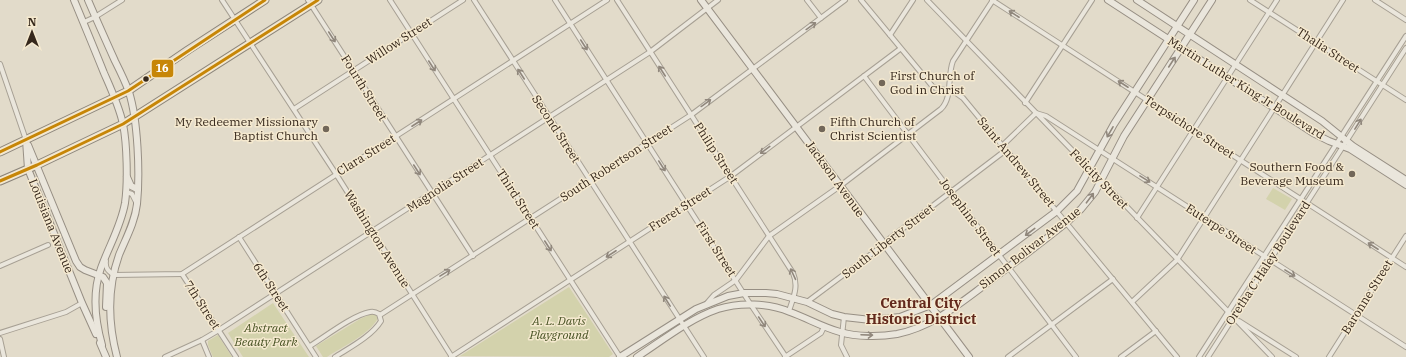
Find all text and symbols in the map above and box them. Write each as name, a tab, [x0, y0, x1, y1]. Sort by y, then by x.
one-way arrow	[1009, 10, 1020, 18]
north arrow	[12, 12, 52, 52]
street label: Willow Street	[363, 14, 434, 67]
text: N	[28, 15, 37, 29]
one-way arrow	[805, 21, 816, 30]
street label: Thalia Street	[1294, 24, 1363, 76]
one-way arrow	[328, 31, 336, 42]
street label: Martin Luther King Jr Boulevard	[1165, 33, 1327, 142]
one-way arrow	[580, 39, 588, 50]
street label: Fourth Street	[338, 52, 391, 123]
one-way arrow	[1168, 56, 1176, 68]
line badge: 16	[151, 59, 174, 78]
one-way arrow	[429, 60, 437, 72]
text: 16	[155, 61, 169, 75]
one-way arrow	[658, 65, 666, 76]
one-way arrow	[516, 68, 524, 80]
place label: First Church of God in Christ	[890, 68, 975, 97]
unlabelled marker	[141, 74, 151, 84]
marker: First Church of God in Christ	[877, 78, 887, 88]
one-way arrow	[1118, 80, 1129, 88]
street label: Second Street	[529, 92, 584, 165]
street label: Terpsichore Street	[1141, 92, 1237, 161]
one-way arrow	[701, 99, 712, 107]
place label: My Redeemer Missionary Baptist Church	[175, 114, 319, 143]
place label: Fifth Church of Christ Scientist	[830, 114, 916, 143]
street label: Saint Andrew Street	[974, 114, 1058, 210]
one-way arrow	[1354, 118, 1362, 130]
one-way arrow	[411, 119, 422, 127]
street label: Philip Street	[691, 119, 742, 186]
street label: South Robertson Street	[557, 121, 675, 204]
marker: My Redeemer Missionary Baptist Church	[321, 124, 331, 134]
marker: Fifth Church of Christ Scientist	[817, 124, 827, 134]
one-way arrow	[1105, 125, 1113, 137]
street label: Clara Street	[334, 131, 398, 179]
street label: Jackson Avenue	[803, 138, 868, 220]
street label: Felicity Street	[1067, 145, 1132, 212]
one-way arrow	[760, 146, 771, 154]
street label: Magnolia Street	[404, 154, 486, 215]
place label: Southern Food & Beverage Museum	[1240, 159, 1345, 188]
one-way arrow	[658, 160, 666, 171]
one-way arrow	[413, 165, 421, 176]
street label: Third Street	[494, 166, 543, 231]
marker: Southern Food & Beverage Museum	[1347, 169, 1357, 179]
street label: Josephine Street	[936, 175, 1005, 259]
one-way arrow	[1140, 175, 1151, 183]
street label: Louisiana Avenue	[26, 176, 77, 275]
street label: Freret Street	[646, 183, 714, 234]
street label: Washington Avenue	[341, 187, 414, 290]
one-way arrow	[1086, 192, 1095, 203]
street label: Oretha C Haley Boulevard	[1222, 198, 1313, 328]
street label: South Liberty Street	[839, 200, 937, 281]
street label: Euterpe Street	[1183, 200, 1260, 257]
street label: Simon Bolivar Avenue	[976, 203, 1083, 292]
street label: First Street	[693, 218, 740, 279]
one-way arrow	[1025, 227, 1036, 236]
one-way arrow	[545, 240, 553, 252]
one-way arrow	[1368, 242, 1379, 250]
one-way arrow	[606, 250, 617, 258]
street label: Baronne Street	[1338, 257, 1395, 337]
street label: 6th Street	[250, 259, 293, 314]
one-way arrow	[788, 268, 796, 280]
one-way arrow	[439, 269, 451, 277]
one-way arrow	[1284, 269, 1296, 277]
street label: 7th Street	[181, 277, 224, 332]
district label: Central City Historic District	[866, 294, 976, 328]
one-way arrow	[663, 296, 671, 307]
park label: A. L. Davis Playground	[529, 313, 589, 342]
one-way arrow	[758, 316, 766, 327]
park label: Abstract Beauty Park	[233, 320, 298, 349]
one-way arrow	[860, 331, 873, 339]

